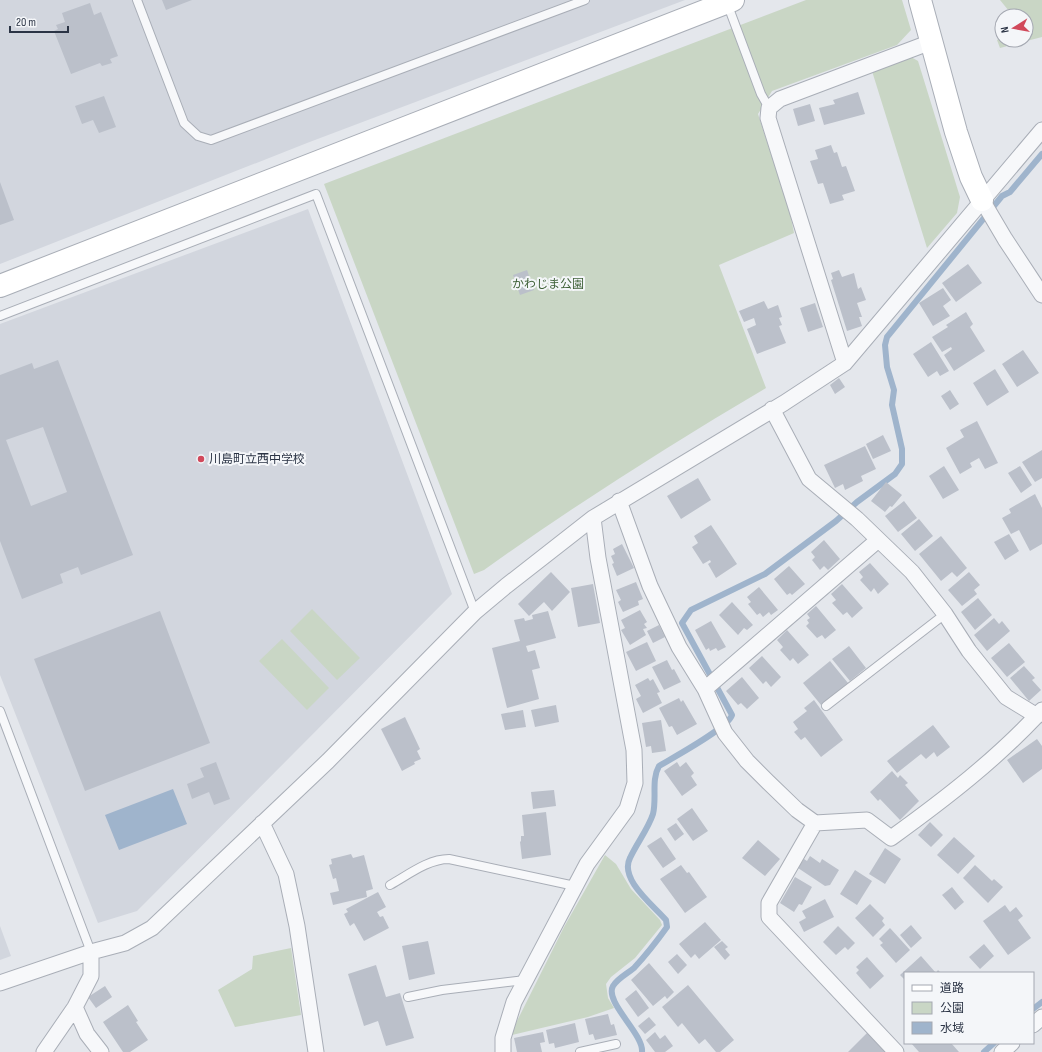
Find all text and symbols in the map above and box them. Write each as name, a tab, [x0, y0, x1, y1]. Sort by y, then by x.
scale bar	[10, 8, 68, 34]
north arrow	[994, 8, 1034, 48]
text: 20 m	[16, 15, 36, 30]
text: N	[998, 26, 1012, 34]
park label: かわじま公園	[512, 277, 584, 292]
place label: 川島町立西中学校	[209, 452, 305, 467]
marker: 川島町立西中学校	[196, 454, 206, 464]
legend	[904, 972, 1034, 1044]
text: 道路	[940, 981, 964, 996]
text: 公園	[940, 1001, 964, 1016]
text: 水域	[940, 1021, 964, 1036]

